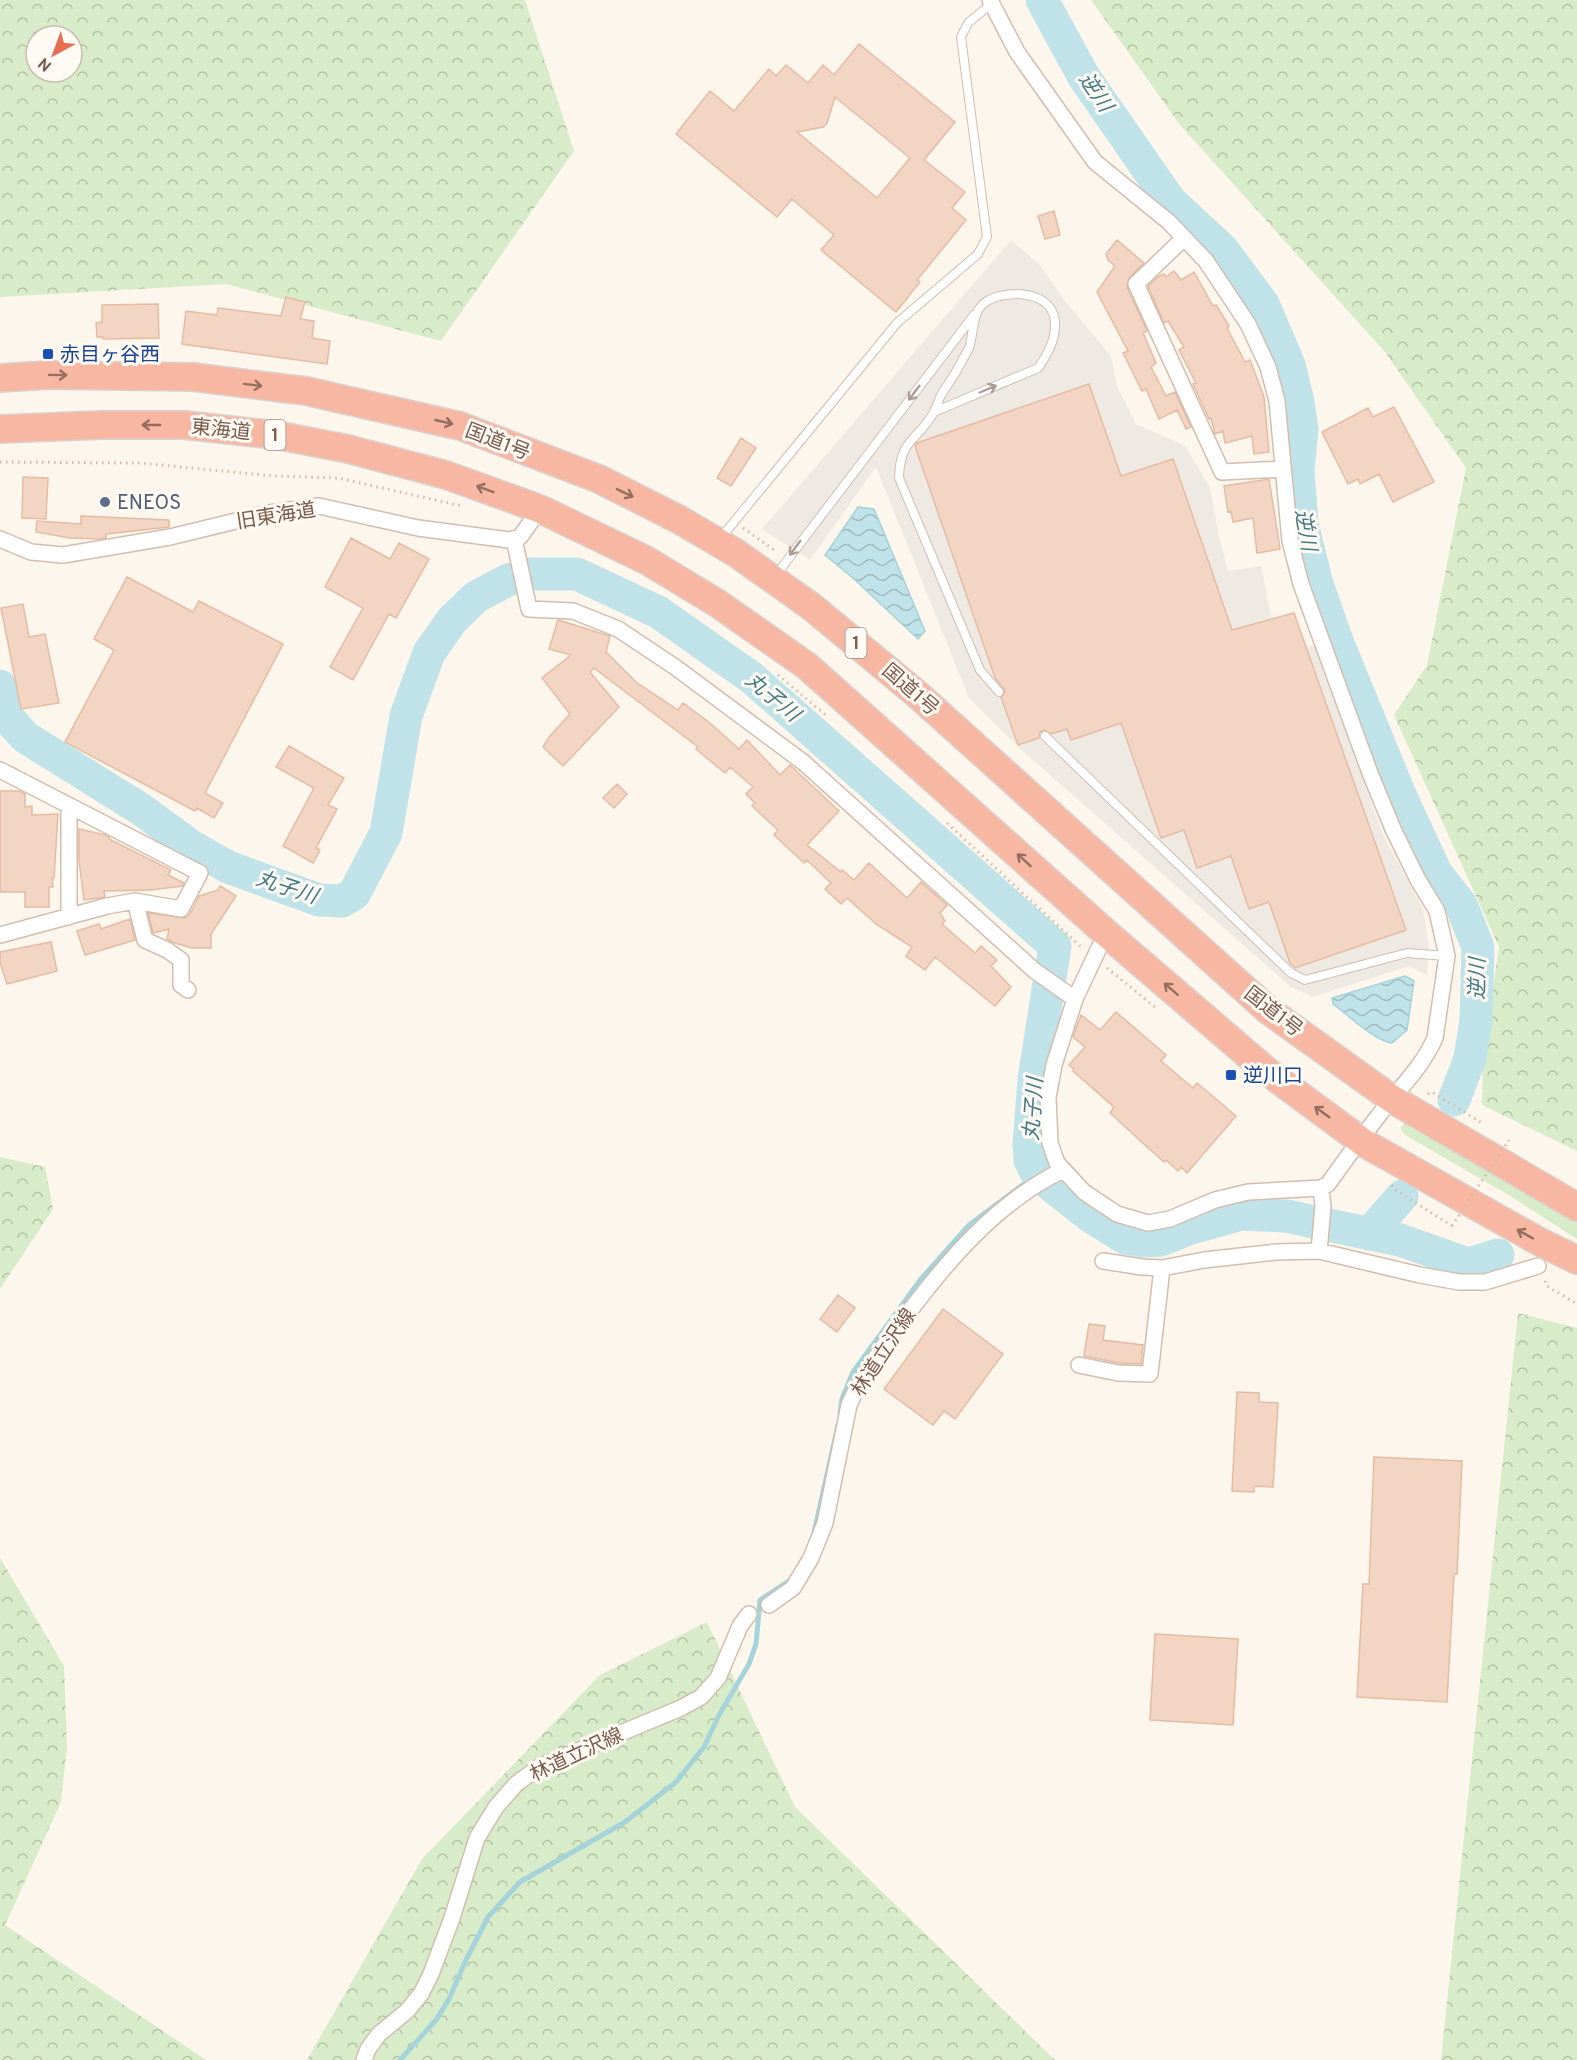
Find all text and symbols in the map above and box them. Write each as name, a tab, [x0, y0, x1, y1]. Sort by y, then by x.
north arrow	[24, 24, 84, 84]
text: N	[35, 52, 56, 75]
water label: 逆川	[1072, 68, 1119, 119]
place label: 赤目ヶ谷西	[60, 343, 160, 369]
marker: 赤目ヶ谷西	[41, 347, 55, 361]
one-way arrow	[48, 369, 68, 381]
one-way arrow	[242, 379, 262, 390]
one-way arrow	[978, 383, 997, 394]
one-way arrow	[908, 385, 920, 401]
street label: 東海道	[190, 415, 252, 447]
one-way arrow	[434, 417, 453, 428]
one-way arrow	[141, 419, 161, 431]
street label: 国道1号	[461, 419, 533, 467]
road number: 1	[264, 420, 286, 450]
one-way arrow	[476, 482, 495, 493]
one-way arrow	[616, 487, 634, 499]
place label: ENEOS	[117, 491, 181, 517]
marker: ENEOS	[98, 495, 112, 509]
street label: 旧東海道	[235, 498, 318, 536]
water label: 逆川	[1288, 507, 1322, 555]
one-way arrow	[789, 540, 802, 556]
road number: 1	[846, 628, 866, 658]
street label: 国道1号	[876, 659, 944, 722]
water label: 丸子川	[739, 668, 806, 730]
one-way arrow	[1017, 853, 1032, 867]
water label: 丸子川	[252, 866, 323, 912]
water label: 逆川	[1465, 956, 1492, 1000]
one-way arrow	[1164, 982, 1179, 996]
street label: 国道1号	[1238, 982, 1307, 1044]
place label: 逆川口	[1243, 1064, 1303, 1090]
marker: 逆川口	[1224, 1068, 1238, 1082]
water label: 丸子川	[1019, 1075, 1050, 1141]
one-way arrow	[1314, 1106, 1330, 1118]
one-way arrow	[1517, 1228, 1534, 1240]
street label: 林道立沢線	[847, 1304, 923, 1402]
street label: 林道立沢線	[526, 1723, 628, 1789]

